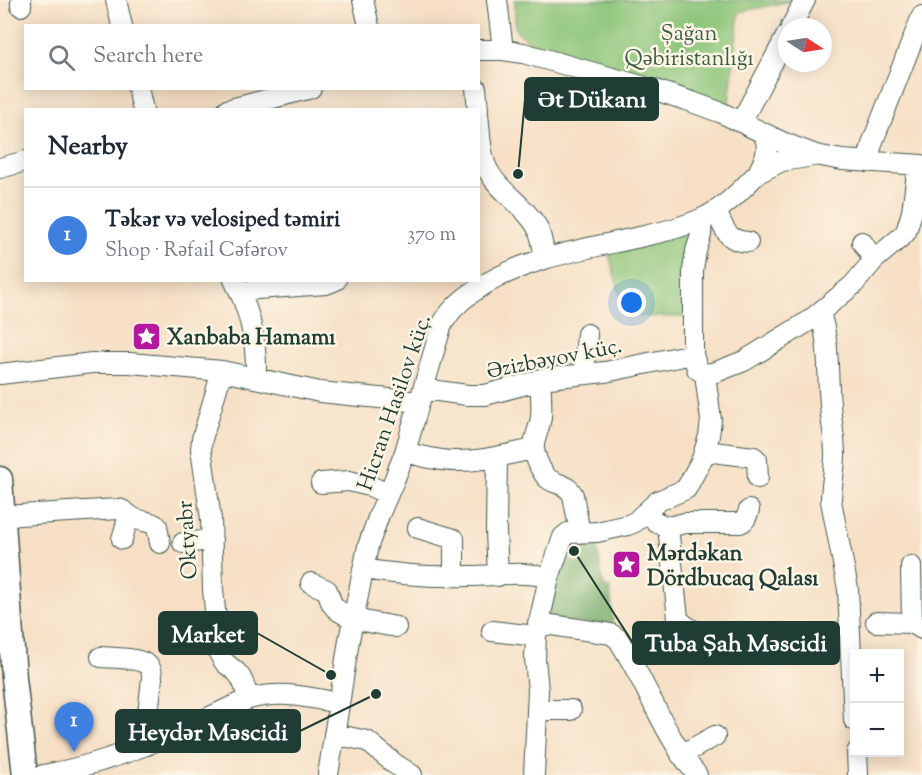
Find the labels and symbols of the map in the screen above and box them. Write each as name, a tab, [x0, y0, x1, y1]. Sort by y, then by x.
north arrow	[778, 18, 832, 72]
park label: Şağan Qəbiristanlığı	[624, 19, 754, 76]
callout: Ət Dükanı	[525, 78, 658, 120]
text: Ət Dükanı	[537, 84, 647, 118]
your location	[617, 288, 646, 317]
street label: Hicran Hasilov küç.	[351, 310, 441, 495]
place icon: Xanbaba Hamamı	[130, 320, 162, 352]
place label: Xanbaba Hamamı	[167, 323, 336, 355]
street label: Əzizbəyov küç.	[484, 331, 625, 389]
street label: Oktyabr	[170, 499, 208, 580]
place label: Mərdəkan Dördbucaq Qalası	[647, 539, 819, 596]
place icon: Mərdəkan Dördbucaq Qalası	[610, 549, 642, 581]
callout: Market	[159, 612, 257, 654]
text: Market	[171, 619, 246, 653]
callout: Tuba Şah Məscidi	[633, 622, 839, 664]
text: Tuba Şah Məscidi	[645, 628, 827, 662]
pin: 1	[54, 702, 94, 752]
callout: Heydər Məscidi	[116, 710, 300, 752]
text: Heydər Məscidi	[128, 717, 288, 751]

